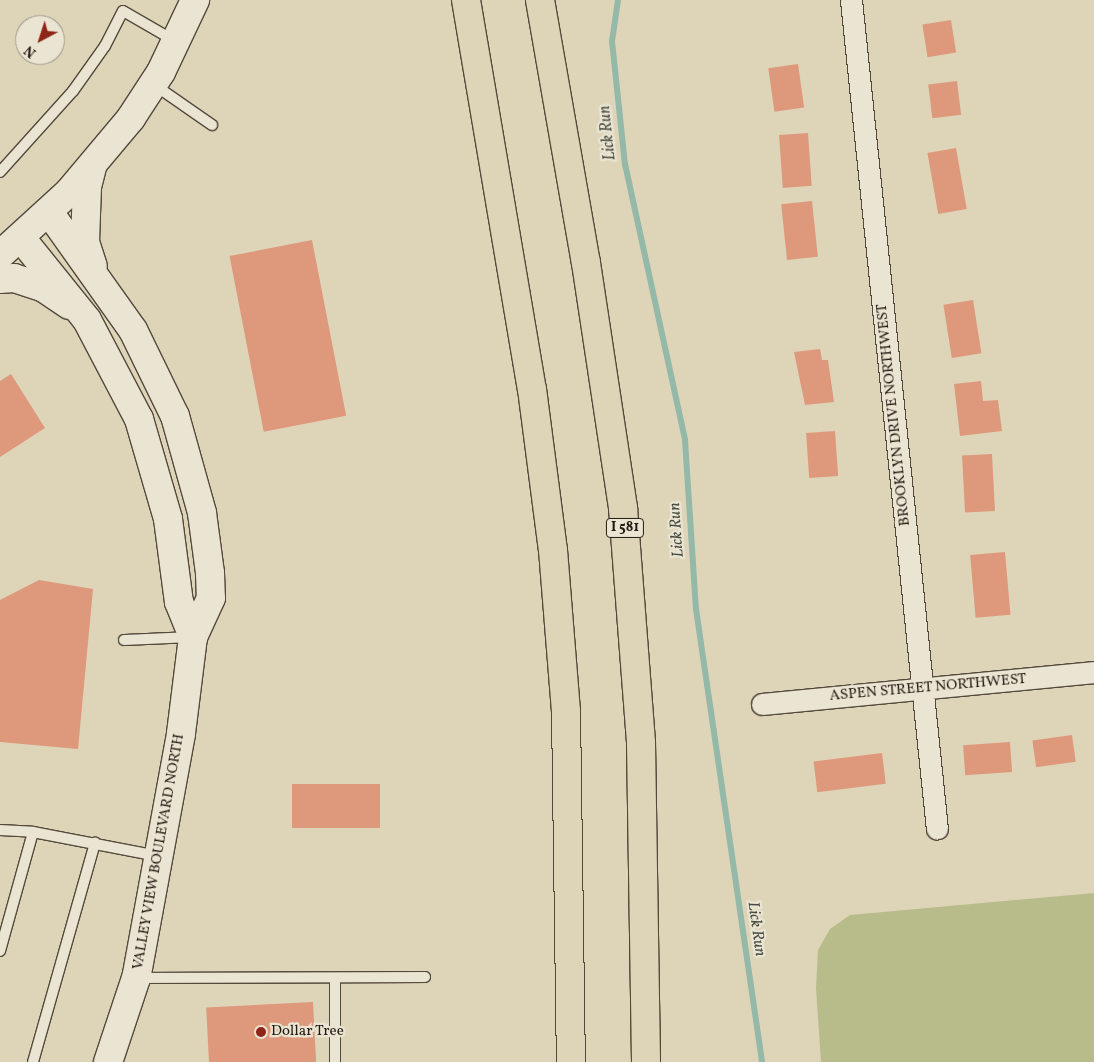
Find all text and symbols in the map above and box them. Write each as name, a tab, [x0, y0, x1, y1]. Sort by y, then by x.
north arrow	[15, 15, 65, 65]
text: N	[21, 41, 41, 62]
water label: Lick Run	[596, 105, 620, 161]
street label: BROOKLYN DRIVE NORTHWEST	[873, 303, 915, 527]
water label: Lick Run	[666, 502, 688, 558]
road number: I 581	[605, 516, 645, 540]
street label: ASPEN STREET NORTHWEST	[829, 670, 1027, 706]
street label: VALLEY VIEW BOULEVARD NORTH	[129, 732, 189, 972]
water label: Lick Run	[743, 900, 769, 958]
place label: Dollar Tree	[271, 1023, 344, 1041]
marker: Dollar Tree	[255, 1026, 267, 1038]

